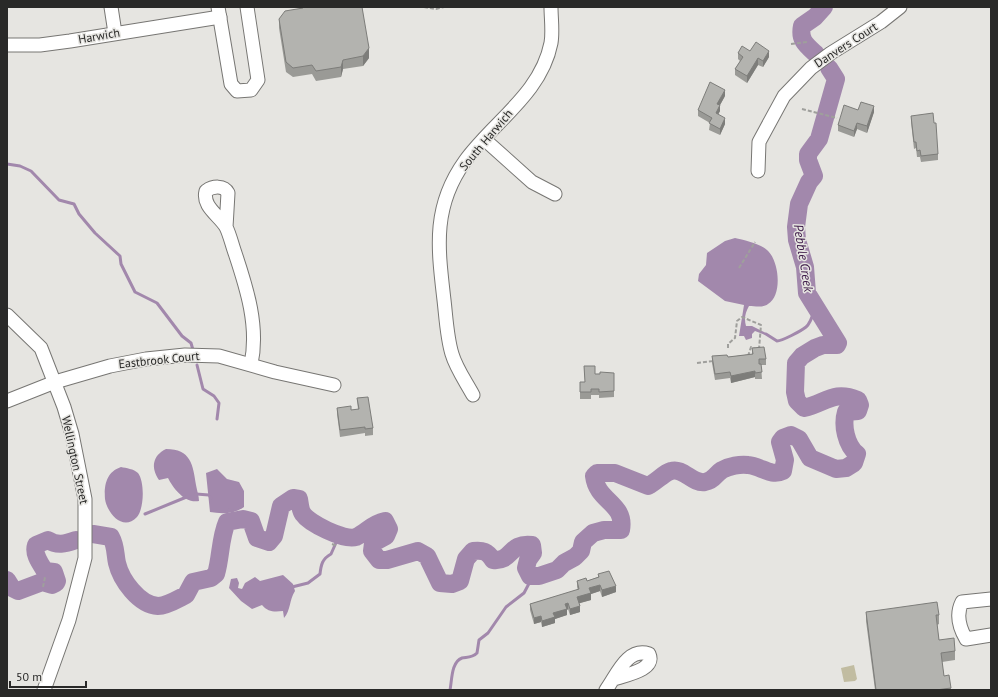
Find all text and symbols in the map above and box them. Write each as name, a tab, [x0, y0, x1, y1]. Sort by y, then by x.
street label: Danvers Court	[811, 19, 880, 71]
street label: Harwich	[77, 24, 121, 47]
street label: South Harwich	[456, 106, 516, 173]
water label: Pebble Creek	[790, 223, 817, 294]
street label: Eastbrook Court	[118, 348, 200, 371]
street label: Wellington Street	[59, 415, 92, 505]
scale bar	[10, 663, 86, 689]
text: 50 m	[16, 669, 42, 684]

